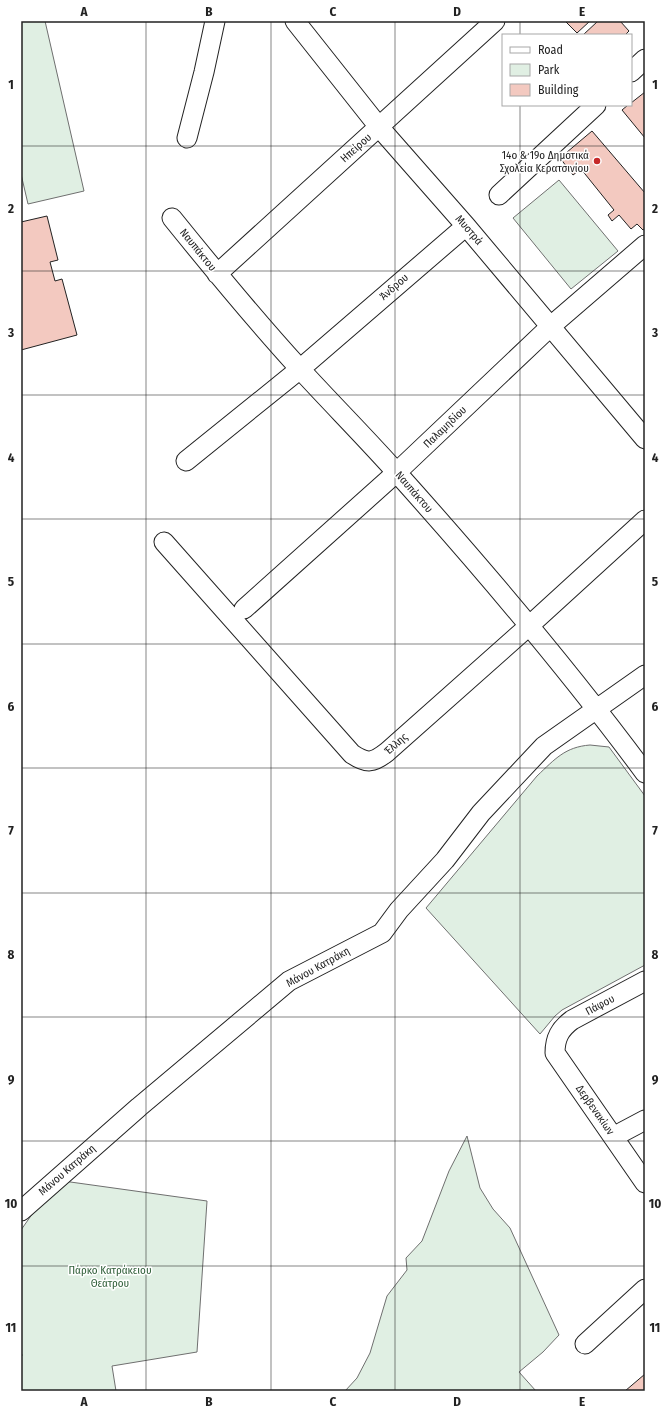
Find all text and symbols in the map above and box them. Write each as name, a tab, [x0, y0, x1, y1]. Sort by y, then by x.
text: A	[79, 4, 88, 19]
text: B	[205, 4, 213, 19]
text: C	[330, 4, 337, 19]
text: D	[453, 4, 461, 19]
text: E	[579, 4, 585, 19]
legend	[502, 34, 632, 106]
text: Road	[538, 43, 563, 57]
text: Park	[538, 63, 560, 77]
text: 1	[8, 77, 14, 92]
text: 1	[652, 77, 658, 92]
text: Building	[538, 83, 579, 97]
street label: Ηπείρου	[338, 131, 374, 165]
place label: 14ο & 19ο Δημοτικά Σχολεία Κερατσινίου	[500, 149, 589, 175]
marker: 14ο & 19ο Δημοτικά Σχολεία Κερατσινίου	[592, 156, 602, 166]
text: 2	[7, 201, 14, 216]
text: 2	[651, 201, 658, 216]
street label: Μυστρά	[452, 212, 486, 248]
street label: Ναυπάκτου	[177, 226, 219, 274]
street label: Άνδρου	[377, 271, 411, 303]
text: 3	[7, 325, 14, 340]
text: 3	[651, 325, 658, 340]
street label: Παλαμηδίου	[421, 403, 469, 451]
text: 4	[8, 450, 15, 465]
text: 4	[652, 450, 659, 465]
street label: Ναυπάκτου	[392, 469, 436, 515]
text: 5	[8, 574, 14, 589]
text: 5	[652, 574, 658, 589]
text: 6	[8, 699, 15, 714]
text: 6	[652, 699, 659, 714]
street label: Έλλης	[382, 730, 410, 758]
text: 7	[8, 823, 14, 838]
text: 7	[652, 823, 658, 838]
street label: Μάνου Κατράκη	[284, 944, 352, 990]
text: 8	[8, 947, 15, 962]
text: 8	[652, 947, 659, 962]
street label: Πάφου	[583, 992, 617, 1018]
text: 9	[8, 1072, 15, 1087]
text: 9	[652, 1072, 659, 1087]
street label: Δερβενακίων	[573, 1082, 617, 1138]
street label: Μάνου Κατράκη	[36, 1142, 98, 1198]
text: 10	[5, 1196, 17, 1211]
text: 10	[649, 1196, 661, 1211]
park label: Πάρκο Κατράκειου Θεάτρου	[68, 1264, 152, 1290]
text: 11	[6, 1320, 16, 1335]
text: 11	[650, 1320, 660, 1335]
text: A	[79, 1394, 88, 1409]
text: B	[205, 1394, 213, 1409]
text: C	[330, 1394, 337, 1409]
text: D	[453, 1394, 461, 1409]
text: E	[579, 1394, 585, 1409]

